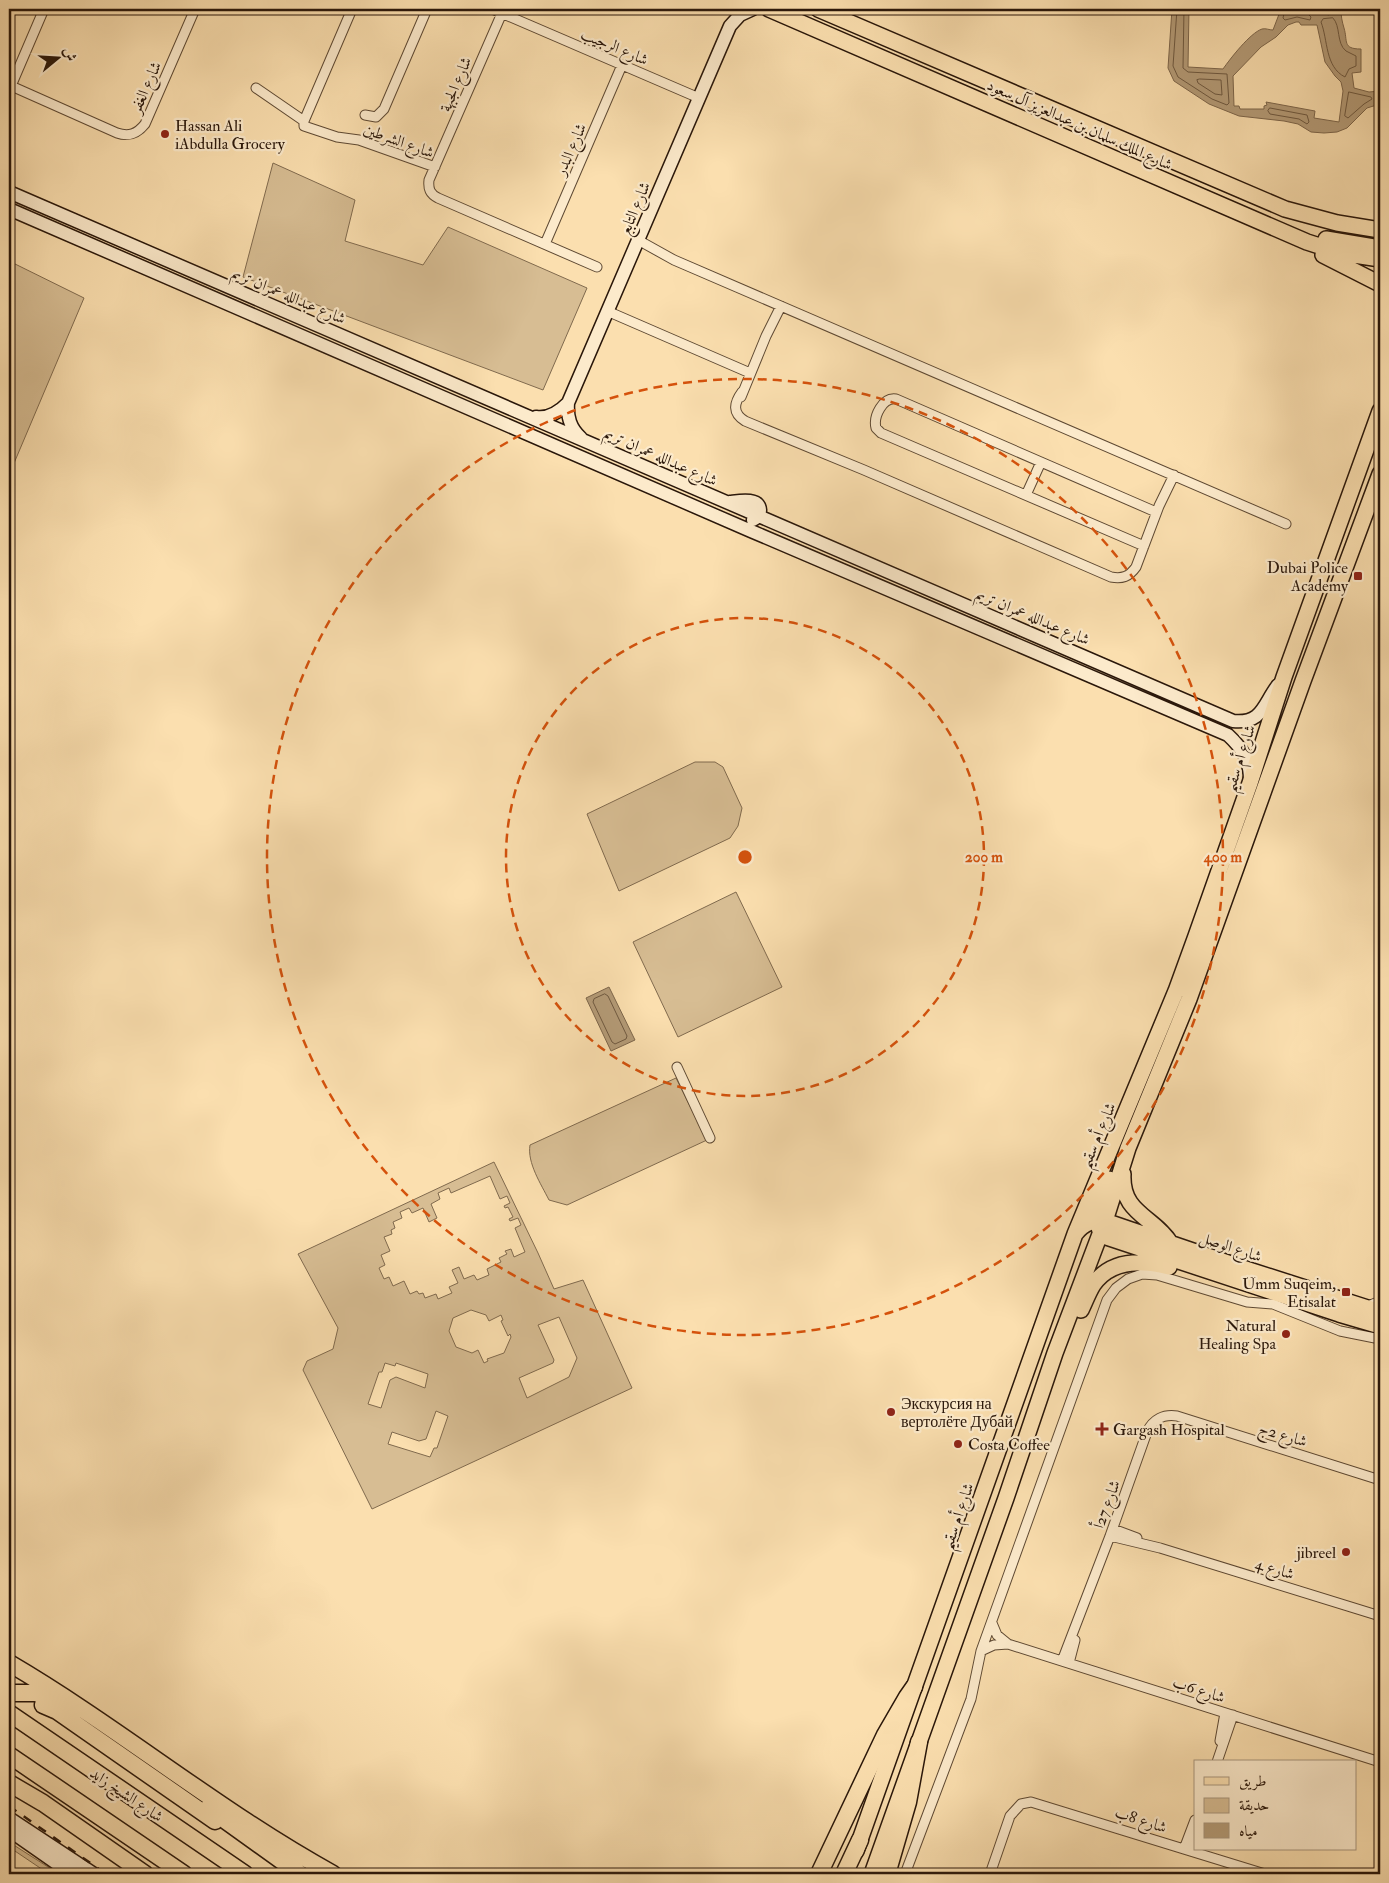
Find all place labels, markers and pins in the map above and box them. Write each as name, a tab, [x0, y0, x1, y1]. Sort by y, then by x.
place label: Hassan Ali iAbdulla Grocery	[175, 116, 286, 154]
marker: Hassan Ali iAbdulla Grocery	[159, 128, 171, 140]
place label: Dubai Police Academy	[1267, 558, 1349, 596]
marker: Dubai Police Academy	[1352, 570, 1364, 582]
centre of rings	[736, 848, 754, 866]
place label: Umm Suqeim, Etisalat	[1242, 1274, 1336, 1312]
marker: Umm Suqeim, Etisalat	[1340, 1286, 1352, 1298]
place label: Natural Healing Spa	[1198, 1316, 1276, 1355]
marker: Natural Healing Spa	[1280, 1328, 1292, 1340]
place label: Экскурсия на вертолёте Дубай	[901, 1394, 1013, 1432]
marker: Экскурсия на вертолёте Дубай	[885, 1406, 897, 1418]
place label: Gargash Hospital	[1113, 1420, 1225, 1441]
marker: Gargash Hospital	[1095, 1422, 1109, 1436]
place label: Costa Coffee	[968, 1435, 1050, 1455]
marker: Costa Coffee	[952, 1438, 964, 1450]
place label: jibreel	[1294, 1543, 1336, 1563]
marker: jibreel	[1340, 1546, 1352, 1558]

